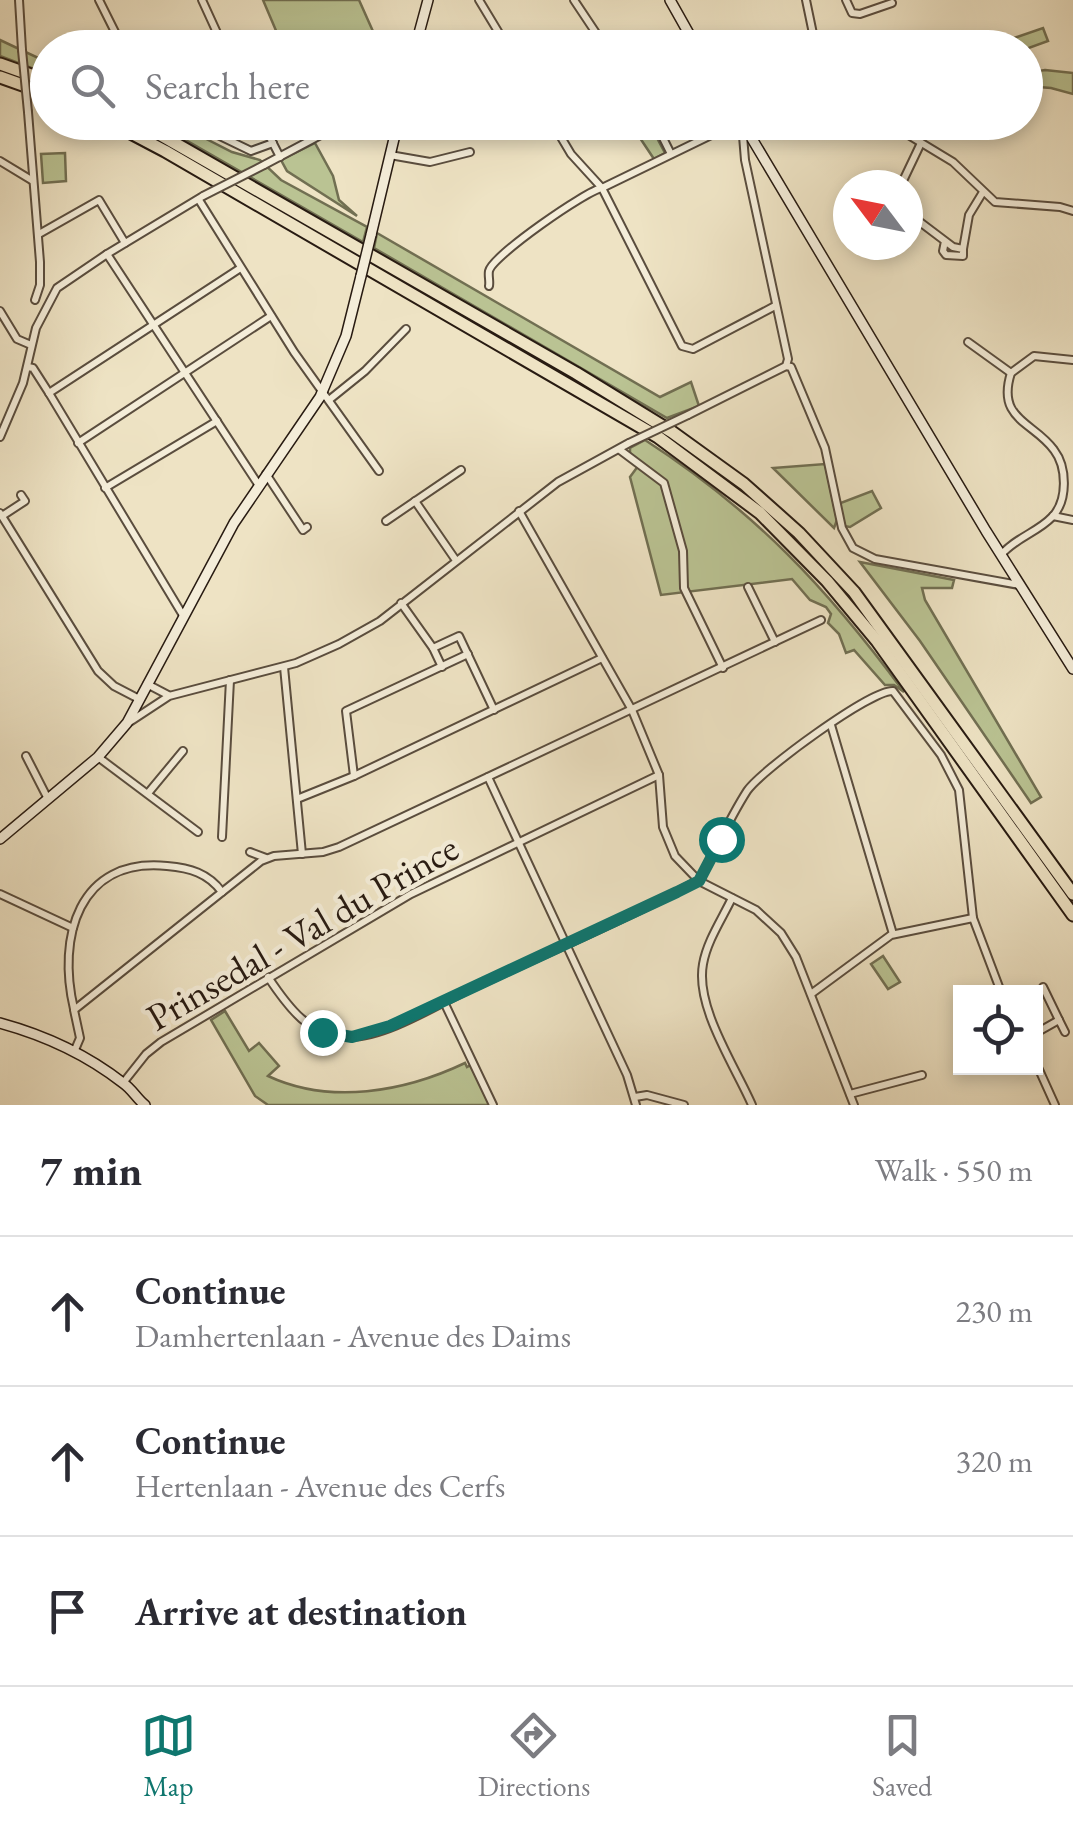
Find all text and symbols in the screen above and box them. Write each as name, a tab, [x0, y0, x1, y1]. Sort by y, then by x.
search box	[30, 30, 1043, 140]
icon: search	[65, 58, 120, 113]
text: Search here	[145, 61, 310, 110]
north arrow	[833, 170, 923, 260]
route start	[699, 817, 745, 863]
street label: Prinsedal - Val du Prince	[137, 823, 467, 1041]
map controls	[953, 985, 1043, 1075]
button: locate	[953, 985, 1043, 1075]
route end	[300, 1010, 346, 1056]
text: 7 min	[40, 1143, 142, 1198]
text: Walk · 550 m	[875, 1149, 1033, 1191]
text: Continue	[135, 1266, 286, 1315]
icon: ahead	[40, 1284, 95, 1339]
text: 230 m	[956, 1290, 1033, 1332]
text: Damhertenlaan - Avenue des Daims	[135, 1315, 571, 1357]
text: Continue	[135, 1416, 286, 1465]
icon: ahead	[40, 1434, 95, 1489]
text: 320 m	[956, 1440, 1033, 1482]
text: Hertenlaan - Avenue des Cerfs	[135, 1465, 505, 1507]
icon: arrive	[40, 1584, 95, 1639]
text: Arrive at destination	[135, 1587, 467, 1636]
tab: Map	[141, 1708, 196, 1804]
tab: Directions	[478, 1708, 590, 1804]
tab: Saved	[872, 1708, 932, 1804]

